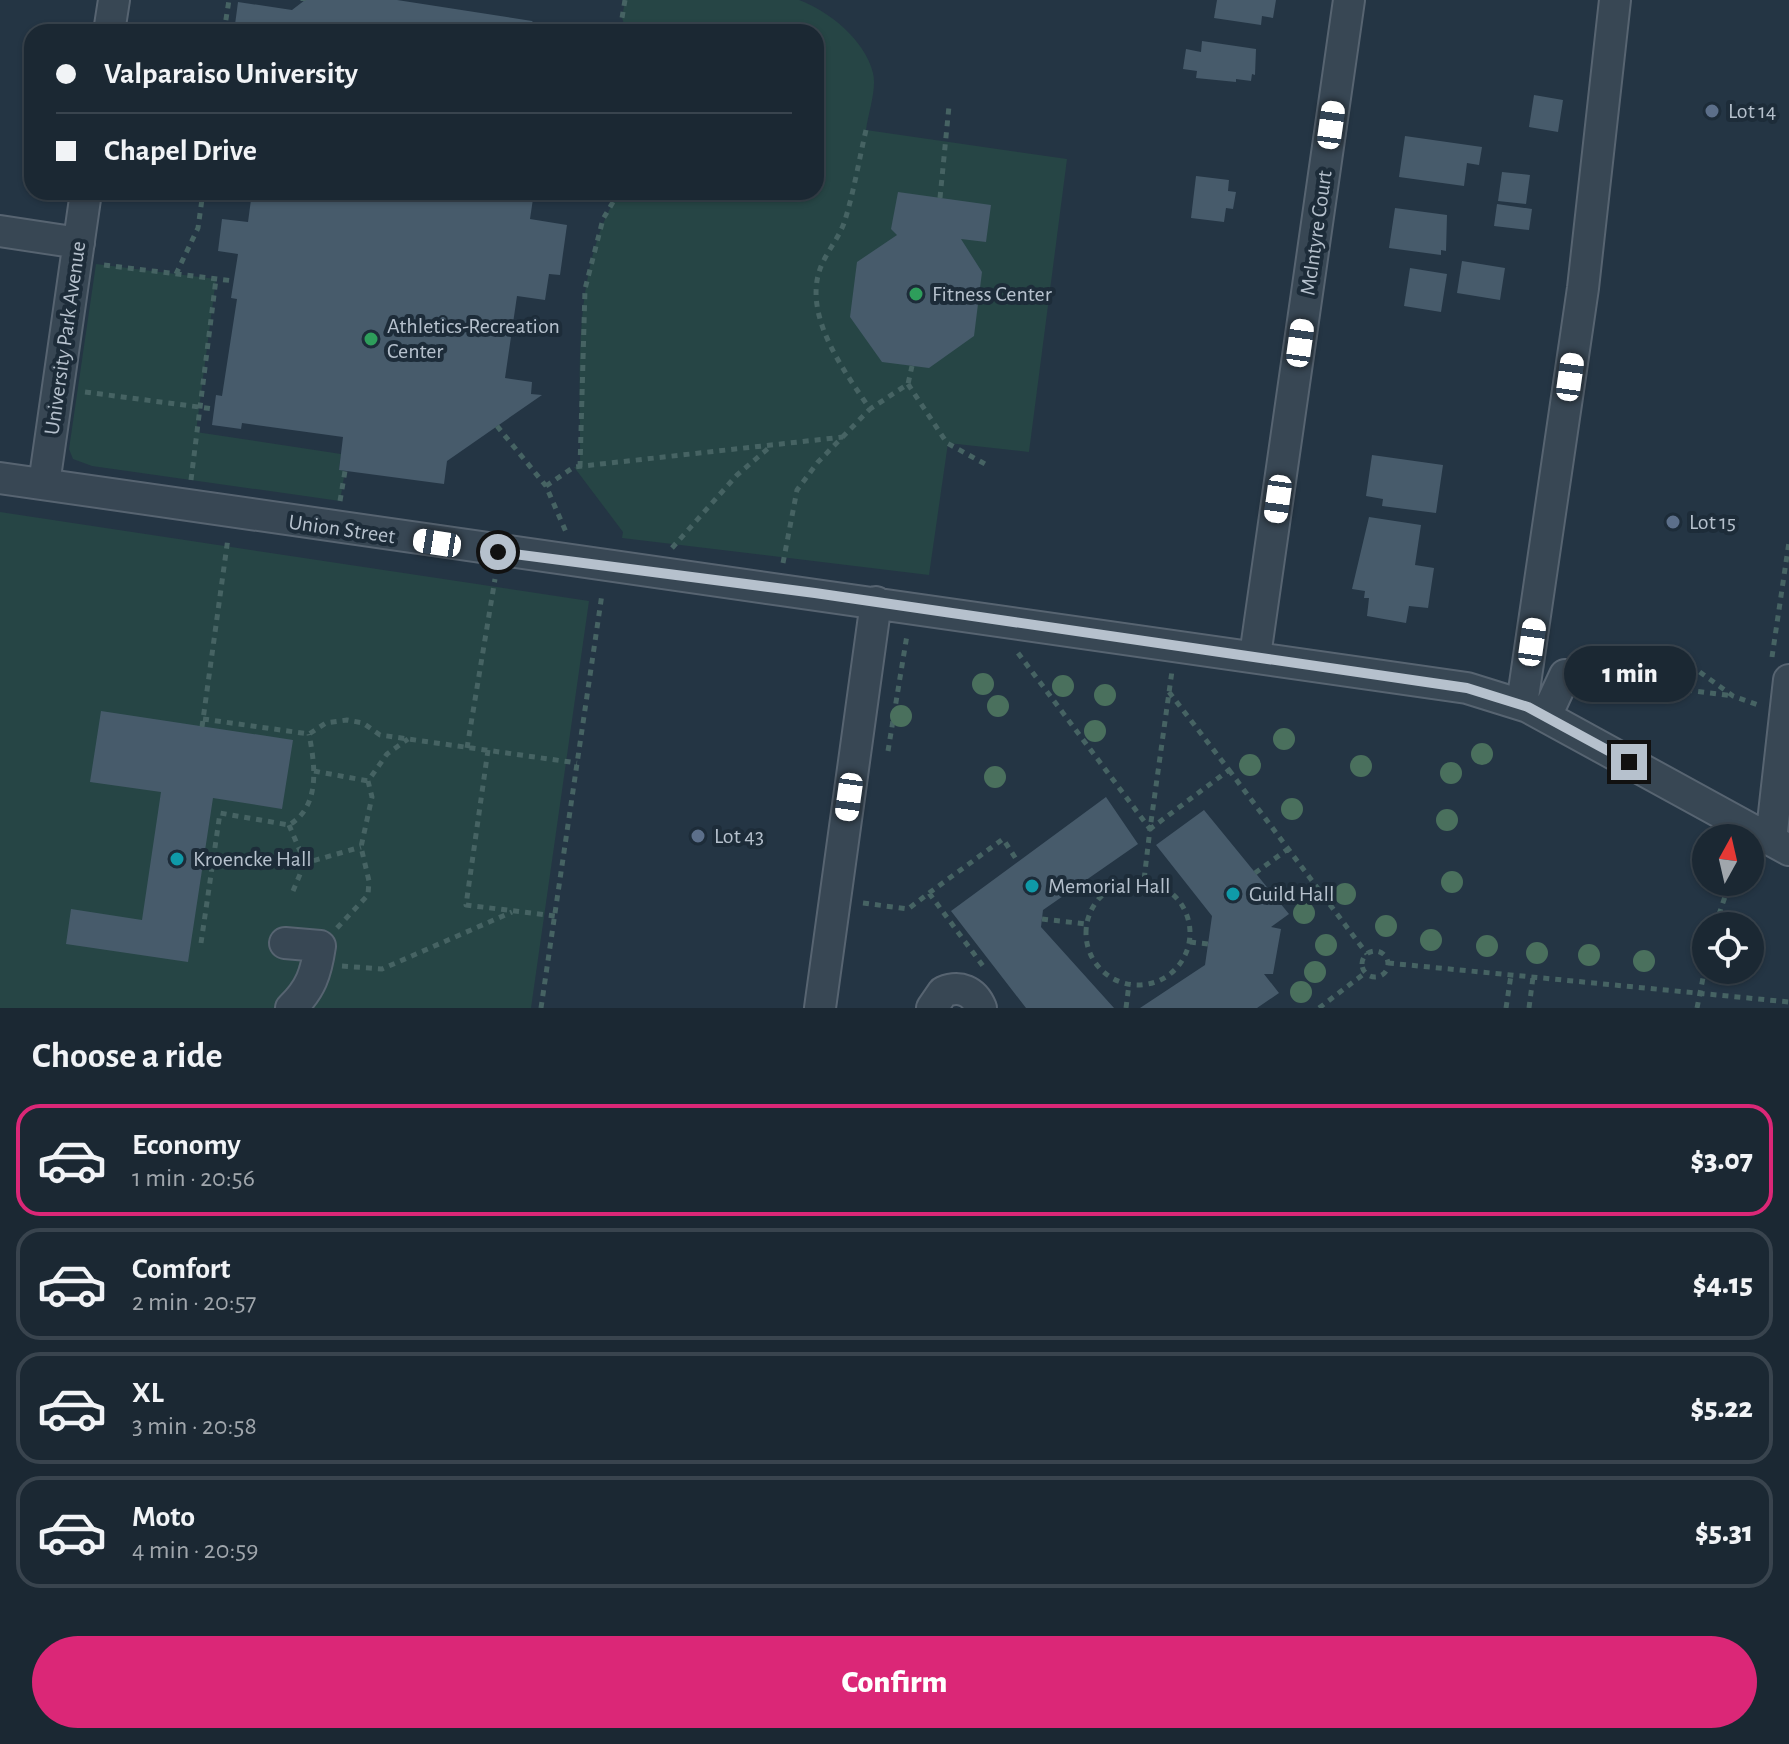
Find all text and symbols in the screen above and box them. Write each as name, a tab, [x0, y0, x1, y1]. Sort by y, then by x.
text: Valparaiso University	[104, 59, 358, 89]
car	[1316, 100, 1346, 150]
place label: Lot 14	[1728, 100, 1776, 122]
marker: Lot 14	[1703, 102, 1721, 120]
text: Chapel Drive	[104, 136, 257, 166]
street label: McIntyre Court	[1296, 169, 1336, 297]
street label: University Park Avenue	[41, 240, 89, 436]
place label: Fitness Center	[932, 283, 1052, 305]
marker: Fitness Center	[907, 285, 925, 303]
place label: Athletics-Recreation Center	[387, 315, 560, 362]
car	[1285, 318, 1315, 368]
marker: Athletics-Recreation Center	[362, 330, 380, 348]
car	[1555, 352, 1585, 402]
car	[1263, 474, 1293, 524]
street label: Union Street	[287, 511, 397, 547]
place label: Lot 15	[1689, 511, 1736, 533]
marker: Lot 15	[1664, 513, 1682, 531]
car	[411, 527, 463, 559]
route start	[480, 534, 516, 570]
car	[1517, 617, 1547, 667]
callout: 1 min	[1563, 646, 1695, 702]
text: 1 min	[1602, 661, 1658, 687]
route end	[1611, 744, 1647, 780]
car	[834, 772, 864, 822]
north arrow	[1692, 824, 1764, 896]
map controls	[1692, 824, 1764, 984]
place label: Lot 43	[714, 825, 764, 847]
marker: Lot 43	[689, 827, 707, 845]
place label: Kroencke Hall	[193, 848, 312, 870]
marker: Kroencke Hall	[168, 850, 186, 868]
place label: Memorial Hall	[1048, 875, 1171, 897]
marker: Memorial Hall	[1023, 877, 1041, 895]
place label: Guild Hall	[1249, 883, 1334, 905]
marker: Guild Hall	[1224, 885, 1242, 903]
button: locate	[1692, 912, 1764, 984]
text: Choose a ride	[32, 1038, 222, 1074]
icon: car	[36, 1124, 108, 1196]
text: Economy	[132, 1130, 241, 1160]
text: $3.07	[1690, 1145, 1753, 1175]
text: 1 min · 20:56	[132, 1165, 255, 1191]
icon: car	[36, 1248, 108, 1320]
text: Comfort	[132, 1254, 231, 1284]
text: $4.15	[1693, 1269, 1753, 1299]
text: 2 min · 20:57	[132, 1289, 256, 1315]
icon: car	[36, 1372, 108, 1444]
text: XL	[132, 1378, 164, 1408]
text: $5.22	[1691, 1393, 1753, 1423]
text: 3 min · 20:58	[132, 1413, 257, 1439]
icon: car	[36, 1496, 108, 1568]
text: Moto	[132, 1502, 195, 1532]
text: $5.31	[1695, 1517, 1753, 1547]
text: 4 min · 20:59	[132, 1537, 258, 1563]
button: Confirm	[32, 1636, 1757, 1728]

